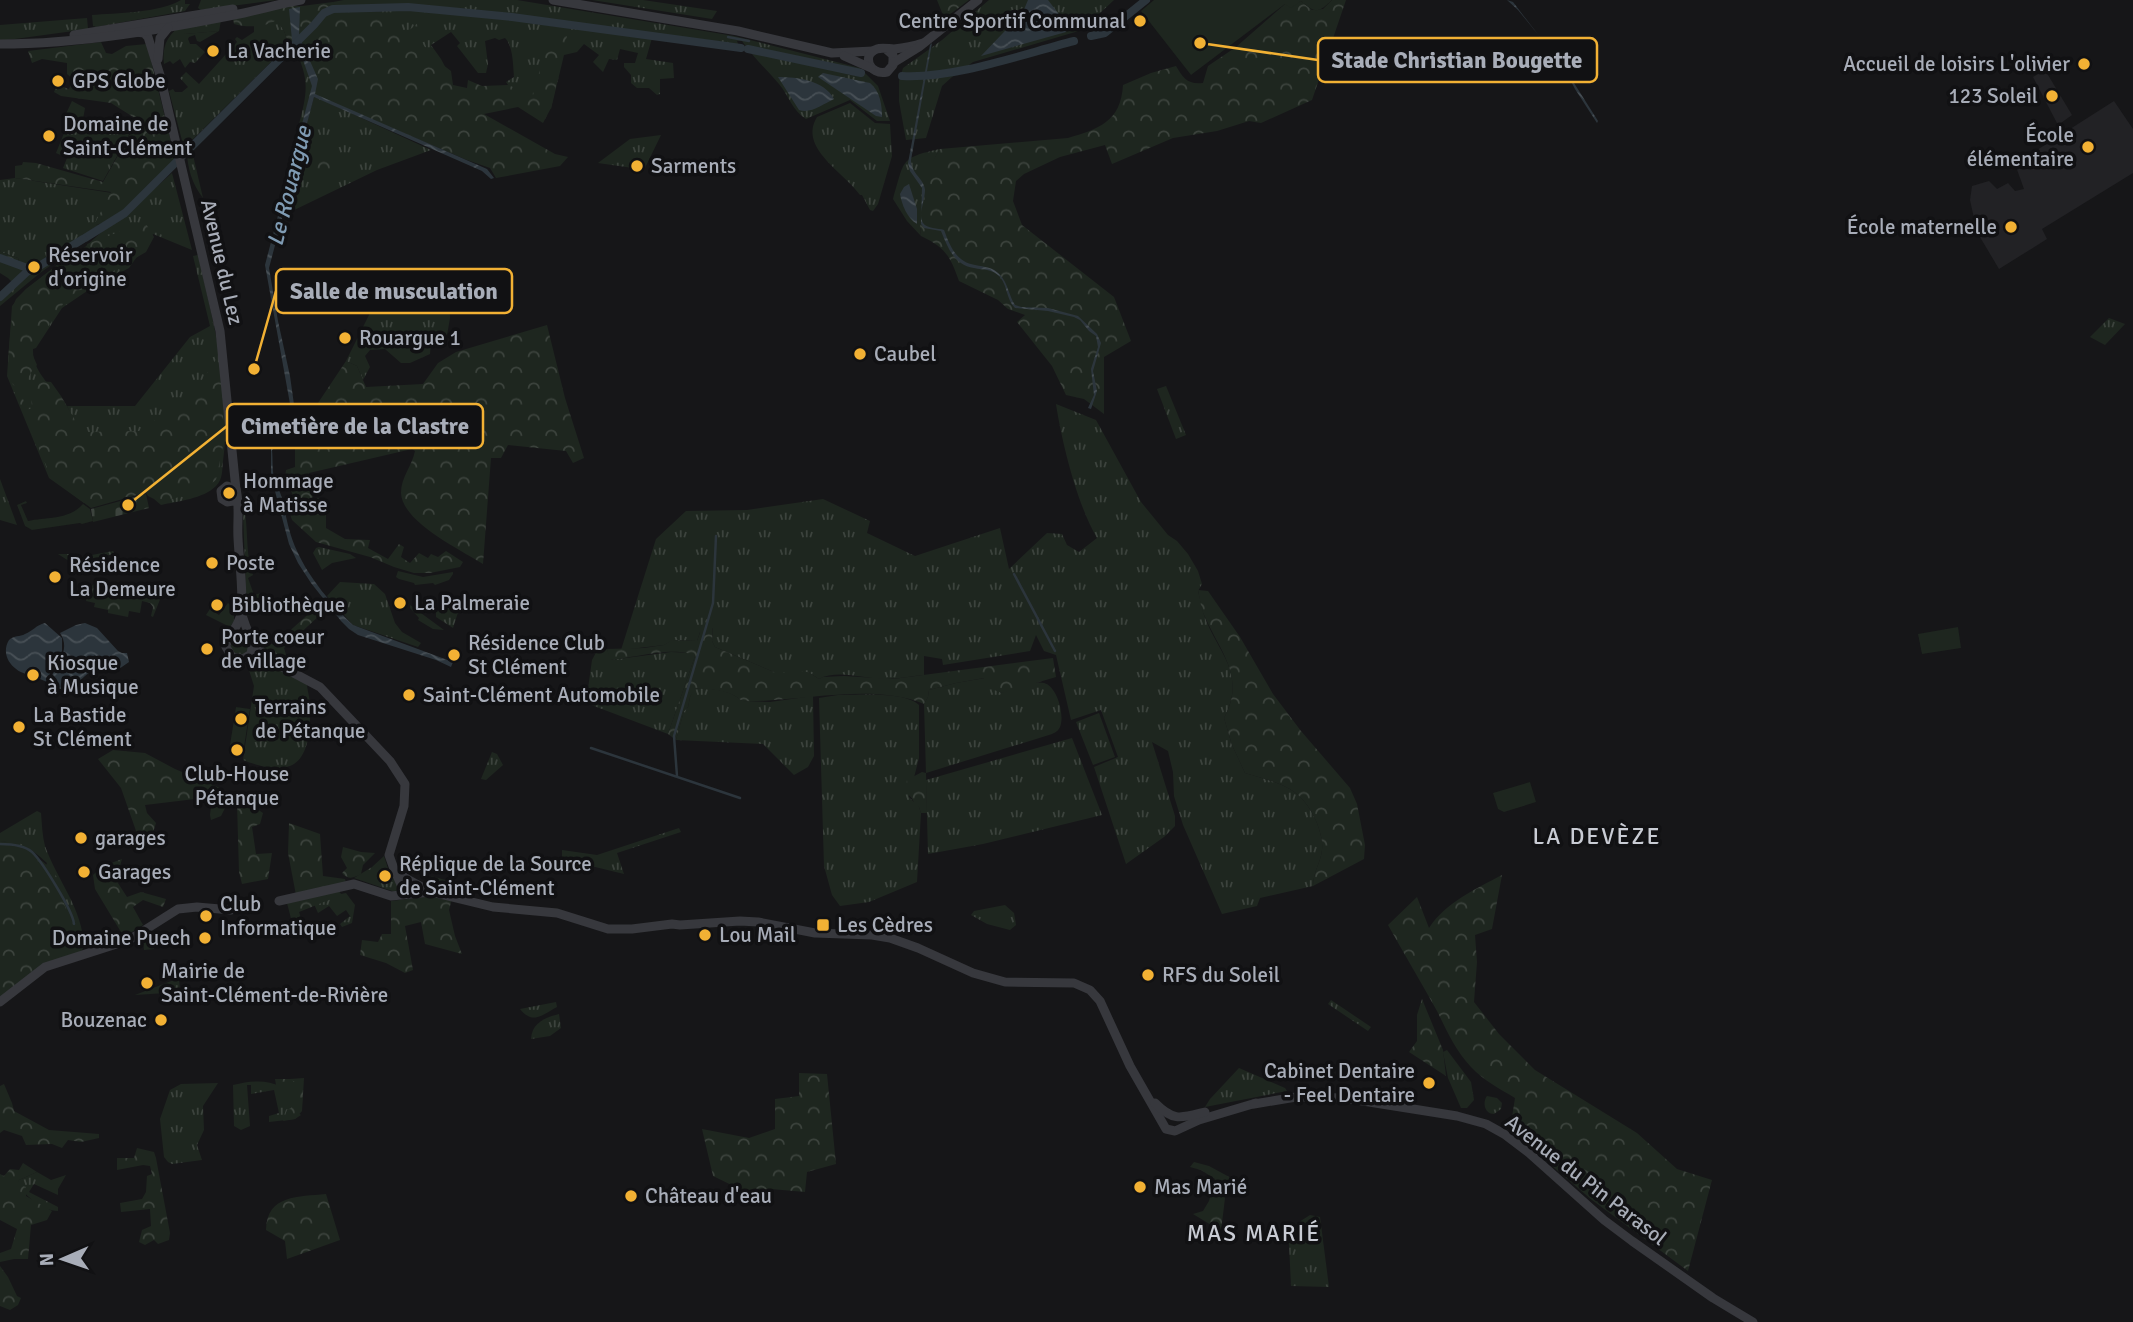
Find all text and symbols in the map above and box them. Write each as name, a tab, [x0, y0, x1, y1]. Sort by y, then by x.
place label: Centre Sportif Communal	[898, 8, 1126, 34]
marker: Centre Sportif Communal	[1132, 13, 1148, 29]
place label: La Vacherie	[227, 38, 331, 64]
callout: Stade Christian Bougette	[1318, 38, 1597, 82]
marker: La Vacherie	[205, 43, 221, 59]
text: Stade Christian Bougette	[1331, 46, 1583, 75]
place label: Accueil de loisirs L'olivier	[1843, 51, 2070, 77]
marker: Accueil de loisirs L'olivier	[2076, 56, 2092, 72]
place label: GPS Globe	[72, 68, 166, 94]
marker: GPS Globe	[50, 73, 66, 89]
place label: 123 Soleil	[1948, 83, 2038, 109]
marker: 123 Soleil	[2044, 88, 2060, 104]
place label: Domaine de Saint-Clément	[63, 111, 192, 161]
water label: Le Rouargue	[261, 122, 319, 249]
place label: École élémentaire	[1967, 122, 2074, 172]
marker: Domaine de Saint-Clément	[41, 128, 57, 144]
marker: École élémentaire	[2080, 139, 2096, 155]
place label: Sarments	[651, 153, 736, 179]
marker: Sarments	[629, 158, 645, 174]
street label: Avenue du Lez	[195, 197, 249, 327]
place label: École maternelle	[1847, 214, 1997, 240]
marker: École maternelle	[2003, 219, 2019, 235]
place label: Réservoir d'origine	[48, 242, 133, 292]
marker: Réservoir d'origine	[26, 259, 42, 275]
callout: Salle de musculation	[276, 269, 512, 313]
text: Salle de musculation	[290, 277, 498, 306]
place label: Rouargue 1	[359, 325, 461, 351]
marker: Rouargue 1	[337, 330, 353, 346]
place label: Caubel	[874, 341, 936, 367]
marker: Caubel	[852, 346, 868, 362]
callout: Cimetière de la Clastre	[227, 404, 483, 448]
text: Cimetière de la Clastre	[241, 412, 469, 441]
place label: Hommage à Matisse	[243, 468, 334, 518]
marker: Hommage à Matisse	[221, 485, 237, 501]
place label: Poste	[226, 550, 275, 576]
place label: Résidence La Demeure	[69, 552, 176, 602]
marker: Poste	[204, 555, 220, 571]
marker: Résidence La Demeure	[47, 569, 63, 585]
place label: La Palmeraie	[414, 590, 530, 616]
place label: Bibliothèque	[231, 592, 345, 618]
marker: La Palmeraie	[392, 595, 408, 611]
marker: Bibliothèque	[209, 597, 225, 613]
place label: Porte coeur de village	[221, 624, 324, 674]
place label: Résidence Club St Clément	[468, 630, 605, 680]
marker: Porte coeur de village	[199, 641, 215, 657]
marker: Résidence Club St Clément	[446, 647, 462, 663]
place label: Kiosque à Musique	[47, 650, 139, 700]
marker: Kiosque à Musique	[25, 667, 41, 683]
place label: Saint-Clément Automobile	[423, 682, 660, 708]
marker: Saint-Clément Automobile	[401, 687, 417, 703]
place label: Terrains de Pétanque	[255, 694, 366, 744]
place label: La Bastide St Clément	[33, 702, 132, 752]
marker: Terrains de Pétanque	[233, 711, 249, 727]
marker: La Bastide St Clément	[11, 719, 27, 735]
marker: Club-House Pétanque	[229, 742, 245, 758]
place label: Club-House Pétanque	[185, 761, 289, 811]
district label: LA DEVÈZE	[1533, 822, 1662, 851]
place label: garages	[95, 825, 166, 851]
marker: garages	[73, 830, 89, 846]
place label: Réplique de la Source de Saint-Clément	[399, 851, 592, 901]
place label: Garages	[98, 859, 171, 885]
marker: Garages	[76, 864, 92, 880]
marker: Réplique de la Source de Saint-Clément	[377, 868, 393, 884]
place label: Club Informatique	[220, 891, 337, 941]
marker: Club Informatique	[198, 908, 214, 924]
place label: Les Cèdres	[837, 912, 933, 938]
marker: Les Cèdres	[815, 917, 831, 933]
place label: Lou Mail	[719, 922, 796, 948]
place label: Domaine Puech	[52, 925, 191, 951]
marker: Lou Mail	[697, 927, 713, 943]
marker: Domaine Puech	[197, 930, 213, 946]
place label: Mairie de Saint-Clément-de-Rivière	[161, 958, 388, 1008]
place label: RFS du Soleil	[1162, 962, 1280, 988]
marker: RFS du Soleil	[1140, 967, 1156, 983]
marker: Mairie de Saint-Clément-de-Rivière	[139, 975, 155, 991]
place label: Bouzenac	[60, 1007, 147, 1033]
marker: Bouzenac	[153, 1012, 169, 1028]
place label: Cabinet Dentaire - Feel Dentaire	[1264, 1058, 1415, 1108]
marker: Cabinet Dentaire - Feel Dentaire	[1421, 1075, 1437, 1091]
street label: Avenue du Pin Parasol	[1500, 1109, 1672, 1251]
place label: Mas Marié	[1154, 1174, 1247, 1200]
marker: Mas Marié	[1132, 1179, 1148, 1195]
place label: Château d'eau	[645, 1183, 772, 1209]
marker: Château d'eau	[623, 1188, 639, 1204]
district label: MAS MARIÉ	[1187, 1219, 1321, 1248]
north arrow	[28, 1224, 98, 1294]
text: N	[35, 1253, 59, 1267]

